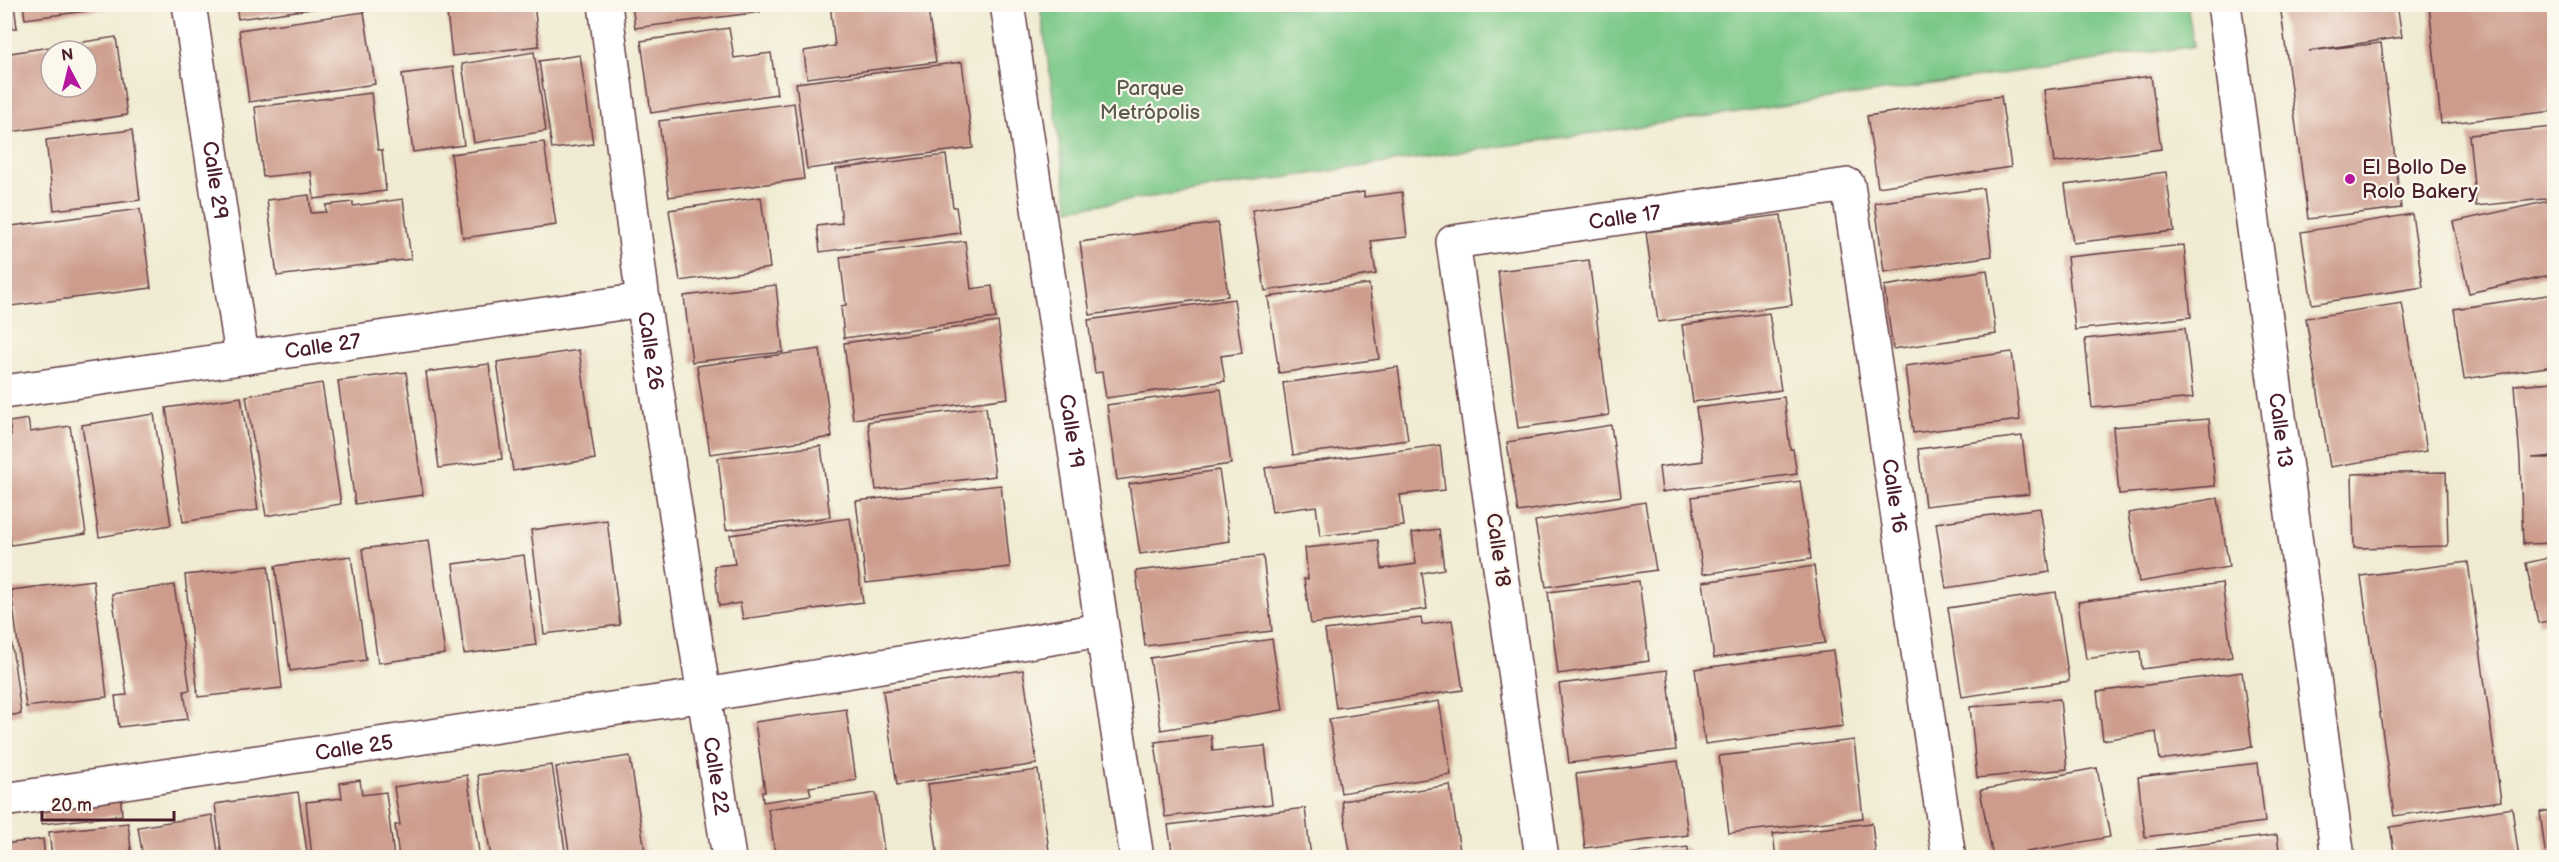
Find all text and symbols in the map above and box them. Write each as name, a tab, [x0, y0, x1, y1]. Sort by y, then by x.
north arrow	[39, 39, 99, 99]
text: N	[60, 45, 74, 66]
park label: Parque Metrópolis	[1100, 76, 1200, 125]
street label: Calle 29	[197, 139, 234, 221]
place label: El Bollo De Rolo Bakery	[2362, 155, 2478, 204]
marker: El Bollo De Rolo Bakery	[2343, 172, 2357, 186]
street label: Calle 17	[1587, 200, 1663, 235]
street label: Calle 26	[632, 310, 669, 392]
street label: Calle 27	[283, 328, 363, 364]
street label: Calle 13	[2264, 391, 2298, 469]
street label: Calle 19	[1054, 392, 1090, 470]
street label: Calle 16	[1877, 457, 1913, 535]
street label: Calle 18	[1480, 511, 1516, 589]
street label: Calle 25	[313, 729, 395, 766]
street label: Calle 22	[698, 735, 735, 817]
scale bar	[42, 784, 174, 822]
text: 20 m	[51, 795, 92, 816]

